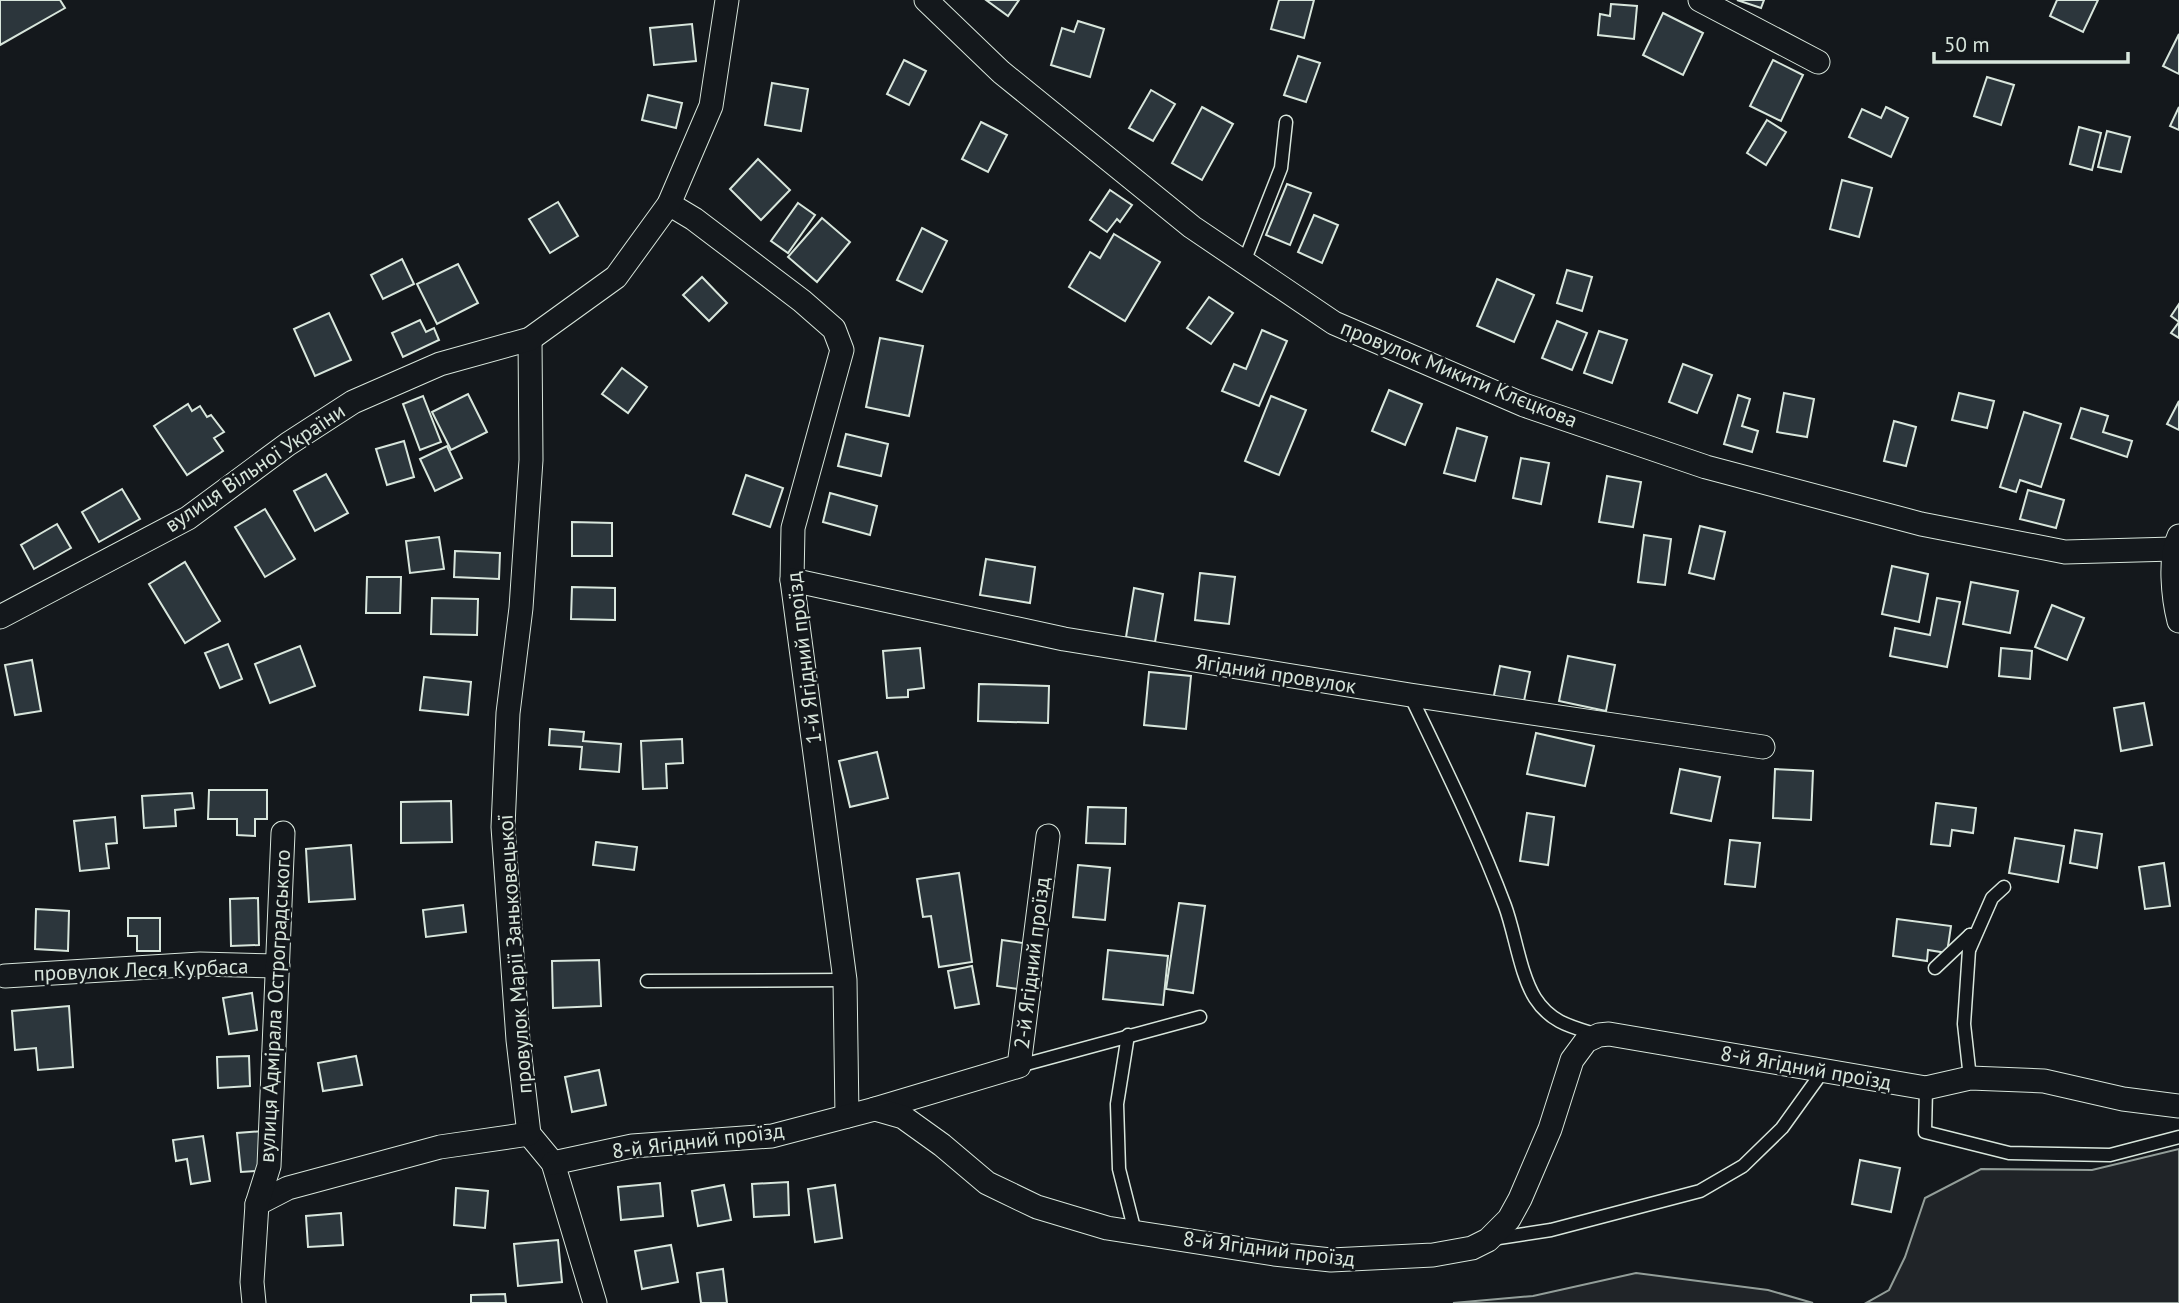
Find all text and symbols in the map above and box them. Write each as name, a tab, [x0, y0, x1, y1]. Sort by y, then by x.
scale bar	[1934, 21, 2128, 65]
text: 50 m	[1944, 31, 1990, 58]
street label: провулок Микити Клєцкова	[1337, 314, 1582, 433]
street label: вулиця Вільної України	[159, 397, 350, 538]
street label: 1-й Ягідний проїзд	[780, 571, 827, 746]
street label: Ягідний провулок	[1194, 647, 1358, 700]
street label: провулок Марії Заньковецької	[491, 813, 538, 1095]
street label: вулиця Адмірала Остроградського	[253, 849, 296, 1163]
street label: 2-й Ягідний проїзд	[1008, 875, 1055, 1050]
street label: провулок Леся Курбаса	[33, 952, 249, 987]
street label: 8-й Ягідний проїзд	[1719, 1039, 1894, 1096]
street label: 8-й Ягідний проїзд	[610, 1117, 785, 1164]
street label: 8-й Ягідний проїзд	[1182, 1225, 1357, 1272]

